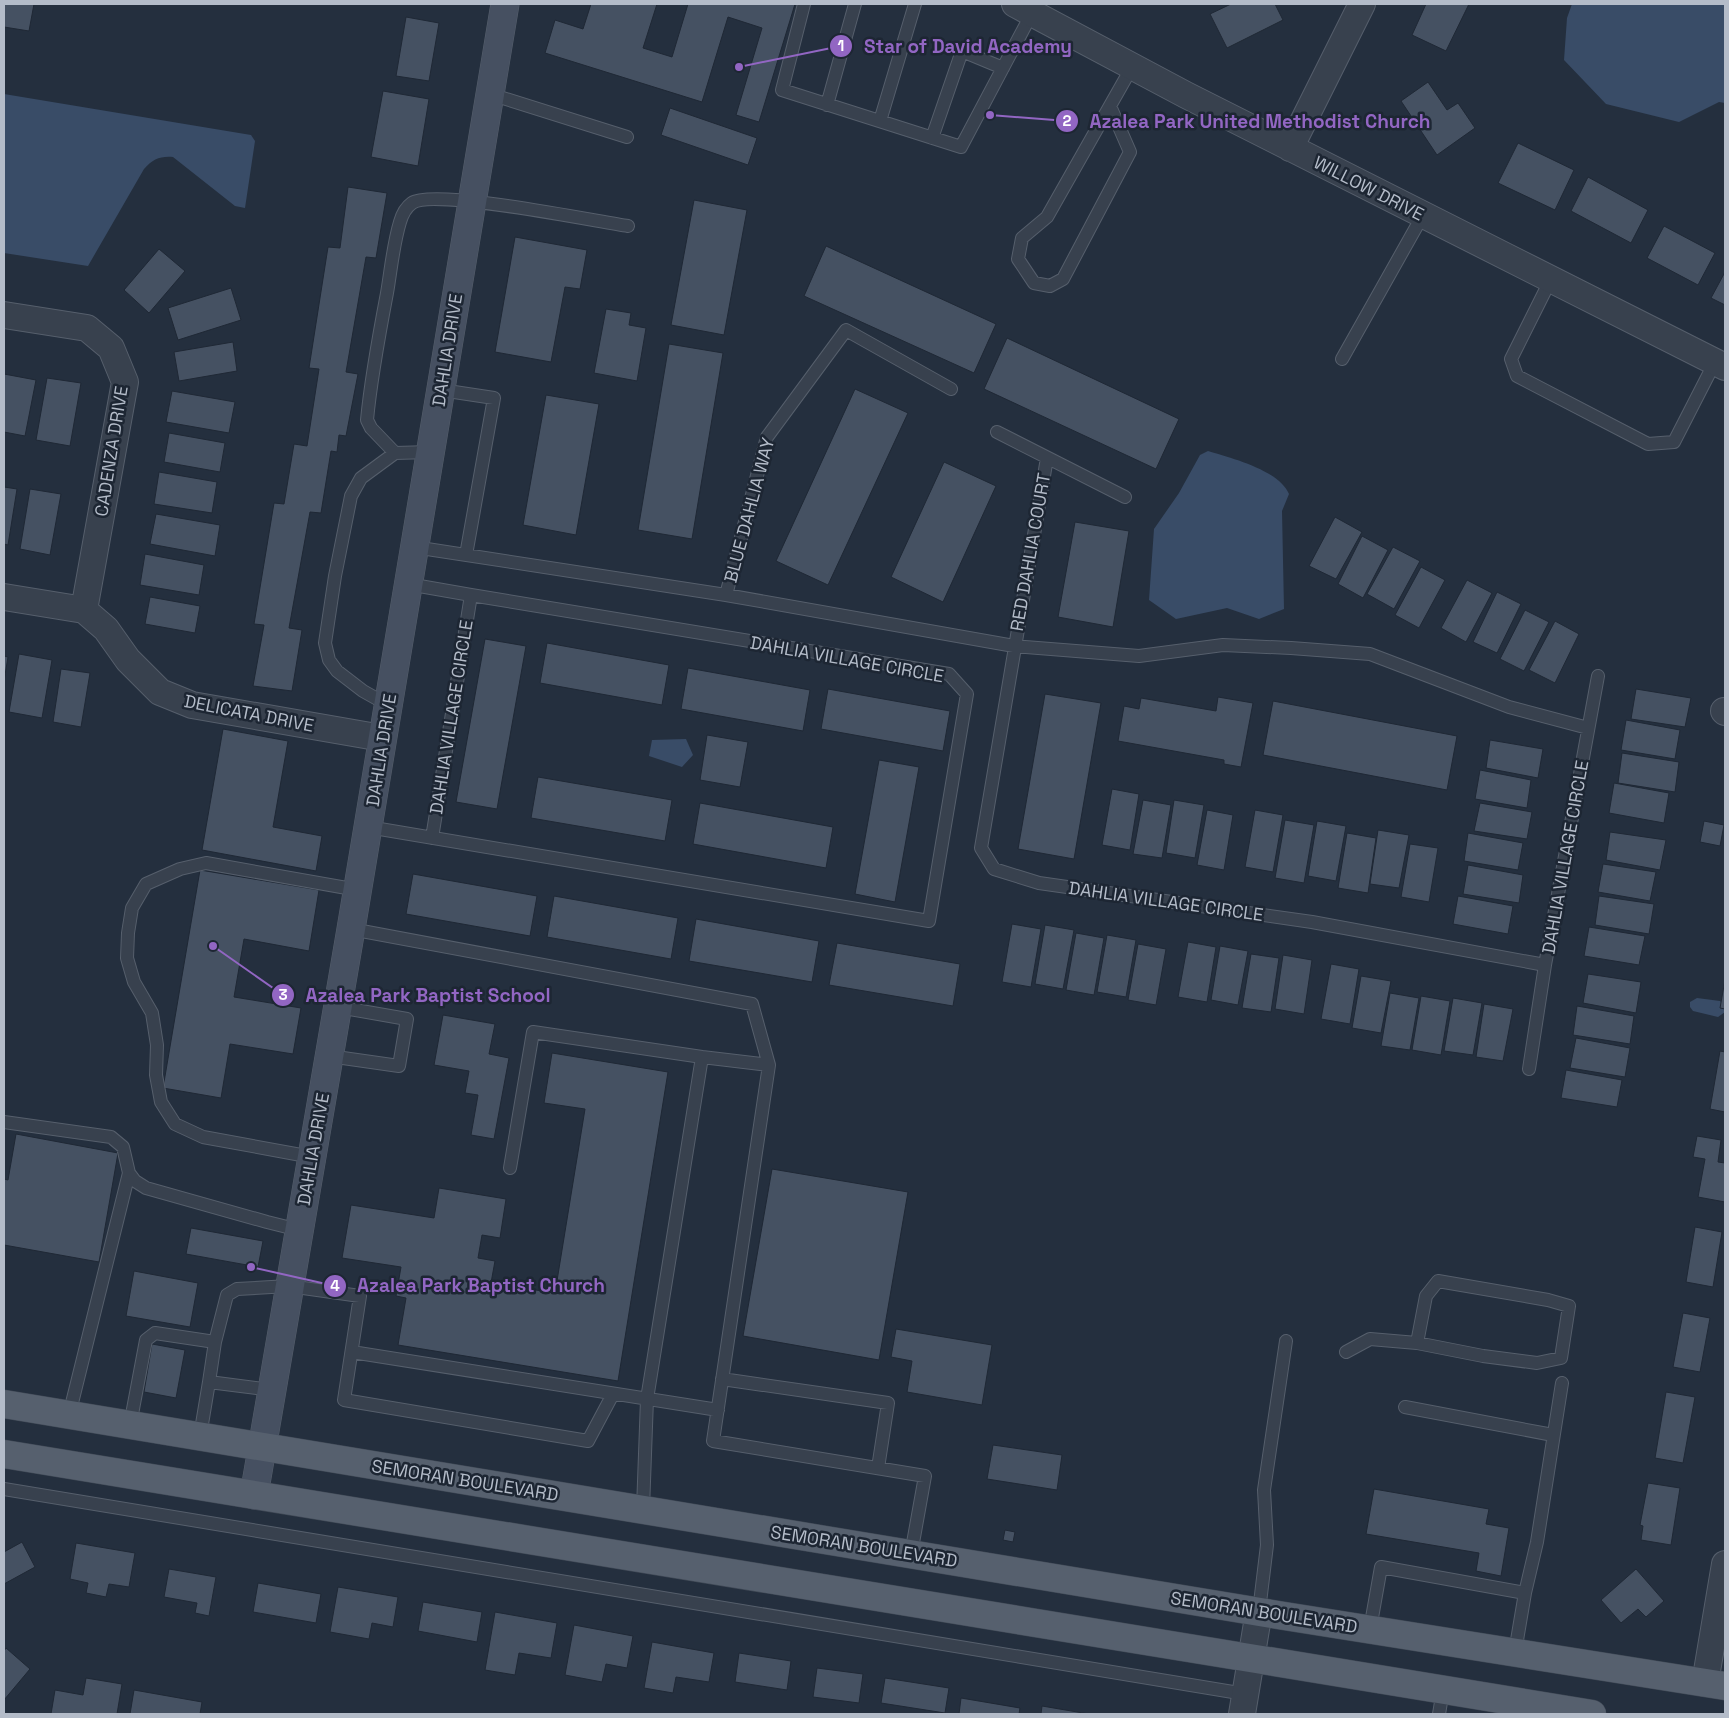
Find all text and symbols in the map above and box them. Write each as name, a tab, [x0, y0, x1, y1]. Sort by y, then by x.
callout: Star of David Academy	[829, 29, 1082, 63]
text: Star of David Academy	[864, 34, 1072, 59]
text: 1	[838, 36, 844, 55]
callout: Azalea Park United Methodist Church	[1055, 104, 1441, 138]
text: Azalea Park United Methodist Church	[1089, 109, 1431, 134]
text: 2	[1063, 111, 1072, 130]
street label: WILLOW DRIVE	[1310, 150, 1428, 226]
street label: DAHLIA DRIVE	[427, 292, 467, 408]
street label: CADENZA DRIVE	[89, 384, 133, 518]
street label: BLUE DAHLIA WAY	[719, 435, 779, 585]
street label: RED DAHLIA COURT	[1005, 471, 1055, 633]
street label: DAHLIA VILLAGE CIRCLE	[424, 618, 478, 816]
street label: DAHLIA VILLAGE CIRCLE	[748, 631, 946, 687]
street label: DELICATA DRIVE	[182, 689, 316, 737]
street label: DAHLIA DRIVE	[361, 692, 401, 808]
street label: DAHLIA VILLAGE CIRCLE	[1537, 758, 1593, 956]
street label: DAHLIA VILLAGE CIRCLE	[1067, 876, 1265, 926]
callout: Azalea Park Baptist School	[270, 978, 560, 1012]
text: Azalea Park Baptist School	[305, 983, 551, 1008]
text: 3	[278, 985, 288, 1004]
street label: DAHLIA DRIVE	[292, 1091, 334, 1207]
callout: Azalea Park Baptist Church	[322, 1269, 615, 1303]
text: Azalea Park Baptist Church	[357, 1273, 605, 1298]
text: 4	[330, 1276, 340, 1295]
street label: SEMORAN BOULEVARD	[370, 1454, 560, 1506]
street label: SEMORAN BOULEVARD	[769, 1520, 959, 1572]
street label: SEMORAN BOULEVARD	[1169, 1586, 1359, 1638]

